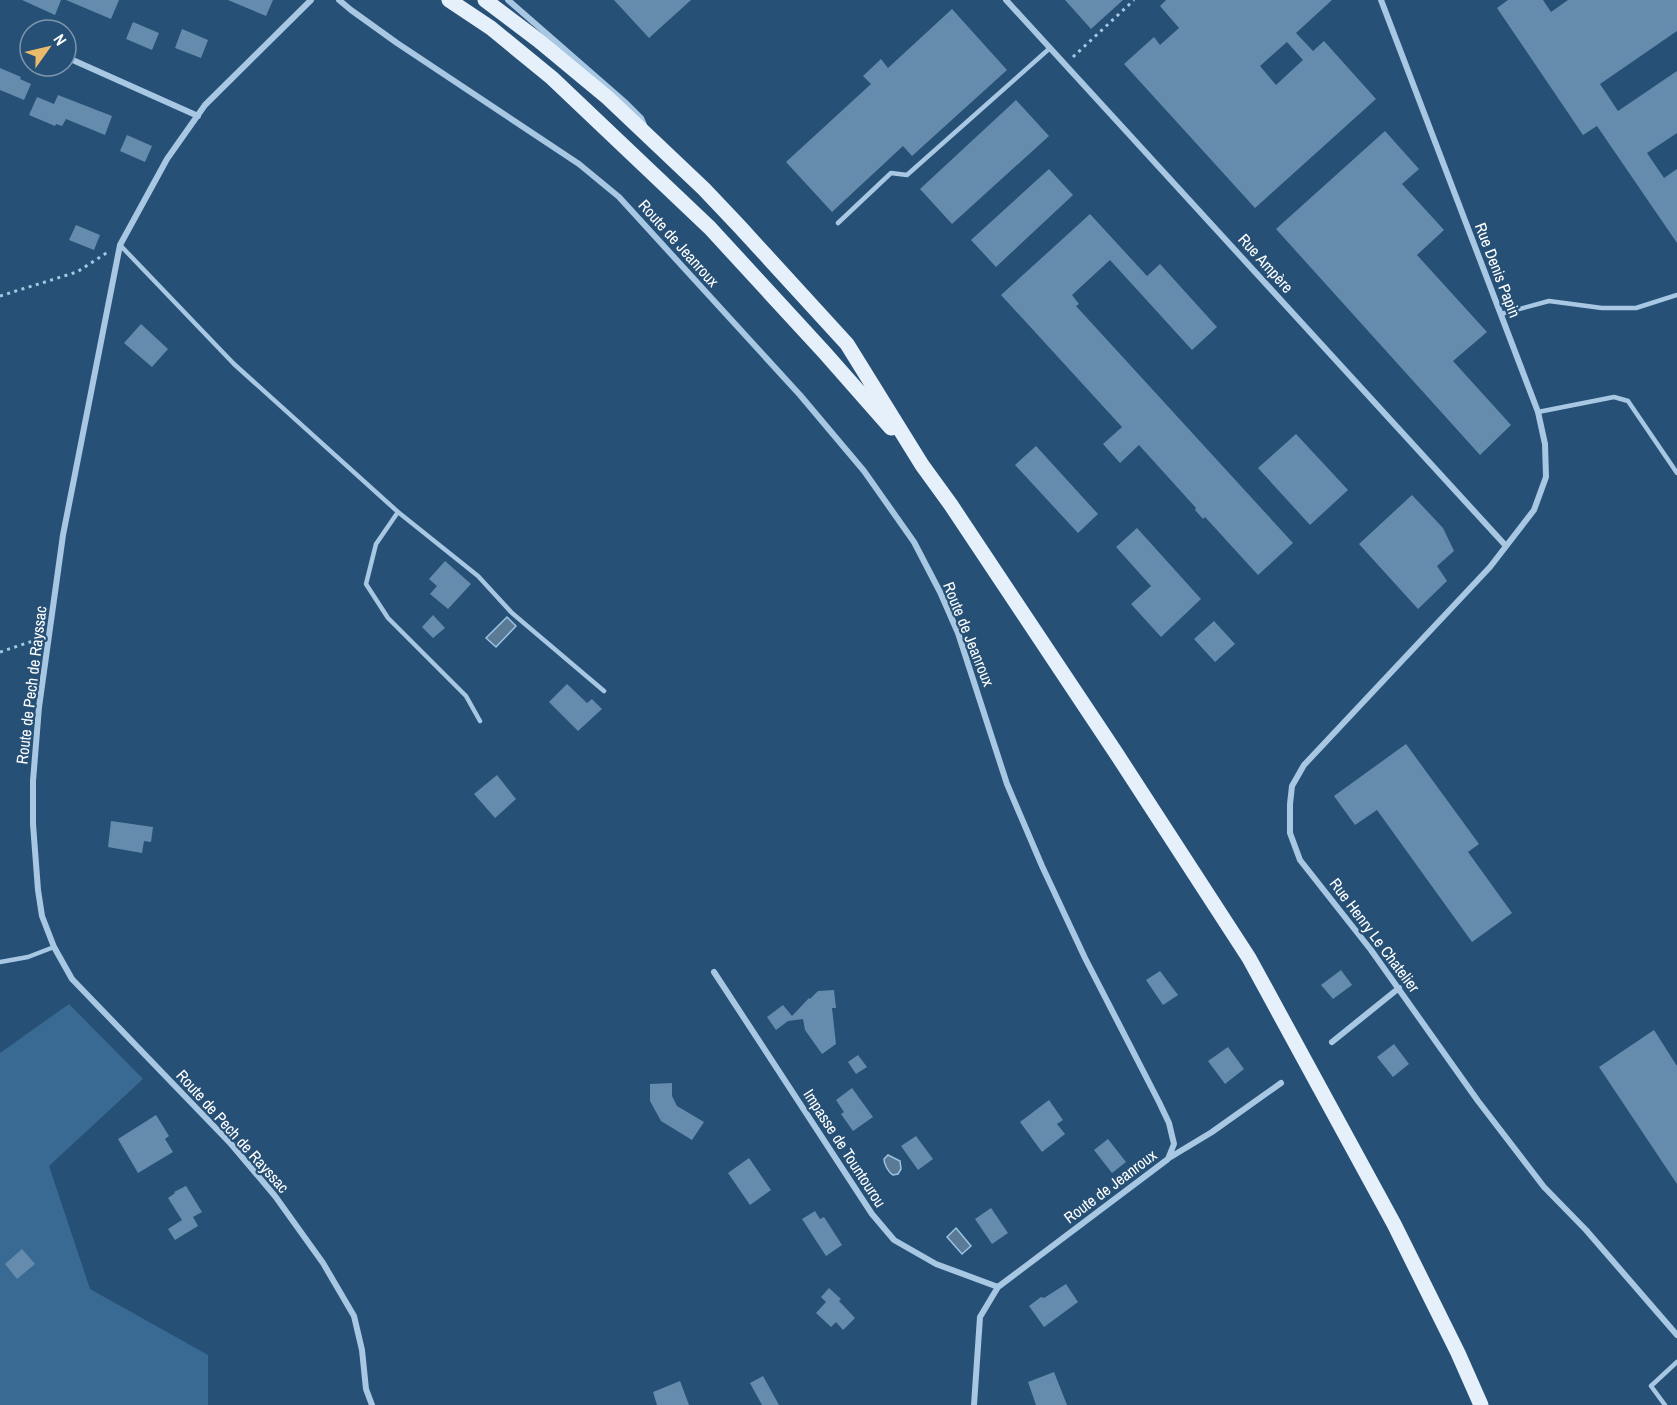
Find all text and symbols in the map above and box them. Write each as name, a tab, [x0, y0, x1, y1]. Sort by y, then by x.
north arrow	[18, 18, 78, 78]
text: N	[49, 30, 72, 50]
street label: Route de Jeanroux	[634, 194, 725, 292]
street label: Rue Denis Papin	[1470, 219, 1526, 321]
street label: Rue Ampère	[1233, 229, 1299, 297]
street label: Route de Jeanroux	[938, 578, 1000, 690]
street label: Route de Pech de Rayssac	[10, 604, 52, 765]
street label: Rue Henry Le Chatelier	[1325, 873, 1426, 997]
street label: Route de Pech de Rayssac	[172, 1065, 295, 1198]
street label: Impasse de Tountourou	[798, 1085, 892, 1211]
street label: Route de Jeanroux	[1059, 1144, 1161, 1228]

